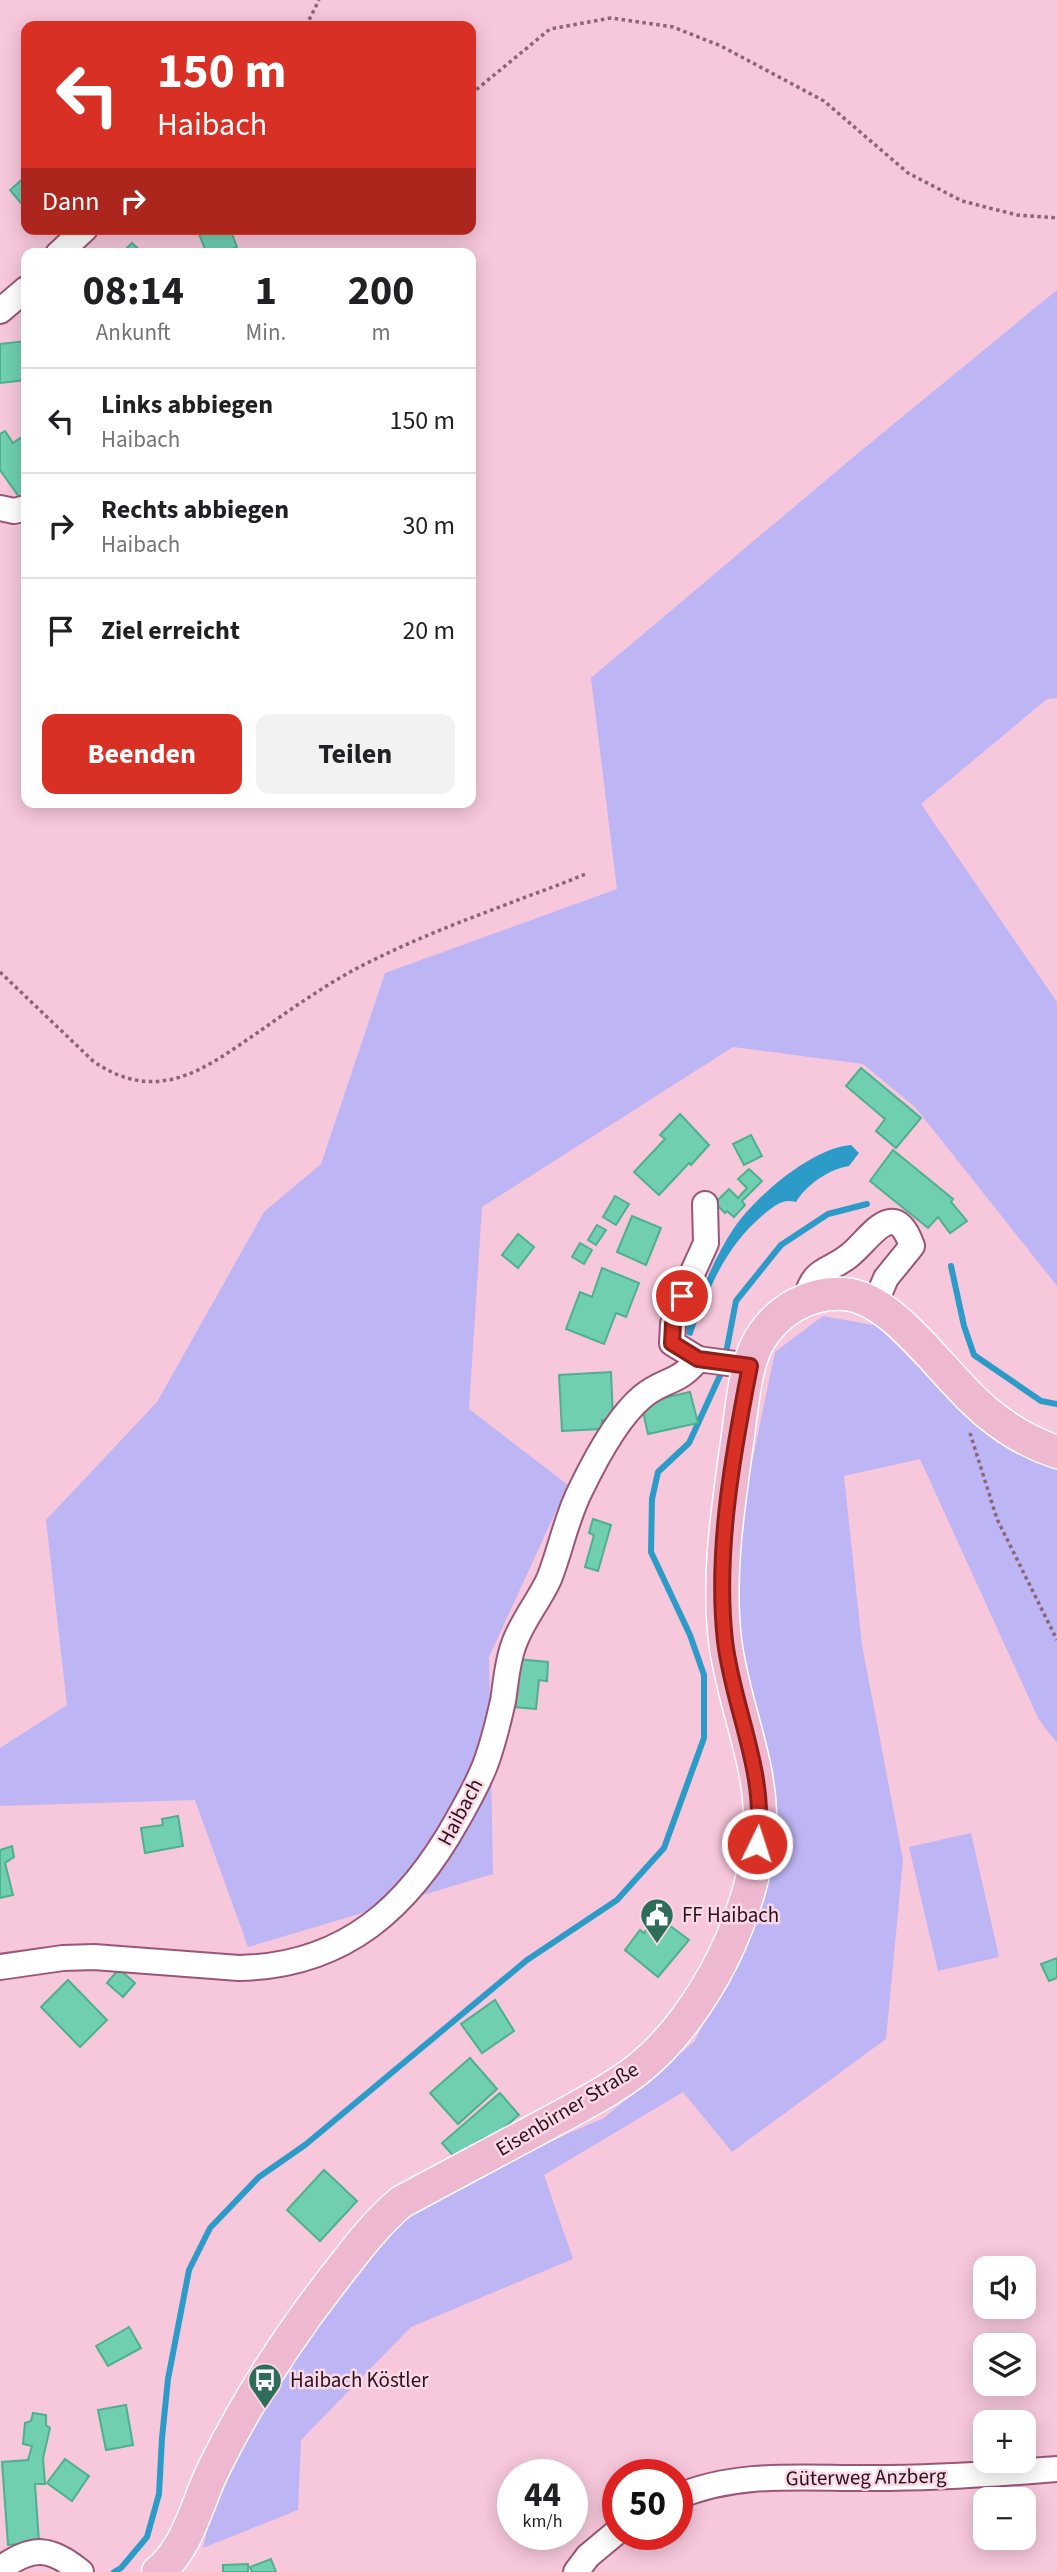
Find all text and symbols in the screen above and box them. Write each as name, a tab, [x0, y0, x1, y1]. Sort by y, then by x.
text: 150 m	[157, 37, 286, 107]
icon: left	[42, 49, 133, 140]
text: Haibach	[157, 102, 267, 148]
icon: right	[114, 182, 152, 220]
text: Dann	[42, 183, 100, 220]
text: 08:14	[83, 261, 184, 321]
text: 1	[255, 261, 277, 321]
text: 200	[348, 261, 414, 321]
text: Ankunft	[96, 316, 171, 349]
text: Min.	[246, 316, 286, 349]
text: m	[372, 316, 391, 349]
text: Links abbiegen	[101, 386, 273, 423]
icon: left	[42, 402, 80, 440]
text: 150 m	[389, 402, 455, 439]
text: Haibach	[101, 423, 180, 456]
text: Rechts abbiegen	[101, 491, 289, 528]
icon: right	[42, 507, 80, 545]
text: 30 m	[402, 507, 455, 544]
text: Haibach	[101, 528, 180, 561]
icon: arrive	[42, 612, 80, 650]
text: Ziel erreicht	[101, 612, 240, 649]
text: 20 m	[402, 612, 455, 649]
button: Beenden	[42, 714, 242, 794]
button: Teilen	[256, 714, 455, 794]
pin	[652, 1266, 712, 1326]
icon: arrive	[663, 1277, 701, 1315]
street label: Haibach	[430, 1773, 490, 1851]
position arrow	[720, 1807, 794, 1881]
public building icon: FF Haibach	[638, 1896, 676, 1945]
place label: FF Haibach	[682, 1900, 779, 1930]
street label: Eisenbirner Straße	[490, 2054, 644, 2164]
map controls	[973, 2256, 1036, 2550]
button: sound	[973, 2256, 1036, 2319]
button: layers	[973, 2333, 1036, 2396]
bus stop icon: Haibach Köstler	[246, 2361, 284, 2410]
place label: Haibach Köstler	[290, 2365, 429, 2395]
button: +	[973, 2410, 1036, 2473]
speed limit sign: 50	[602, 2459, 693, 2550]
street label: Güterweg Anzberg	[785, 2461, 947, 2493]
text: 44	[524, 2470, 561, 2520]
button: −	[973, 2487, 1036, 2550]
text: km/h	[523, 2509, 562, 2534]

